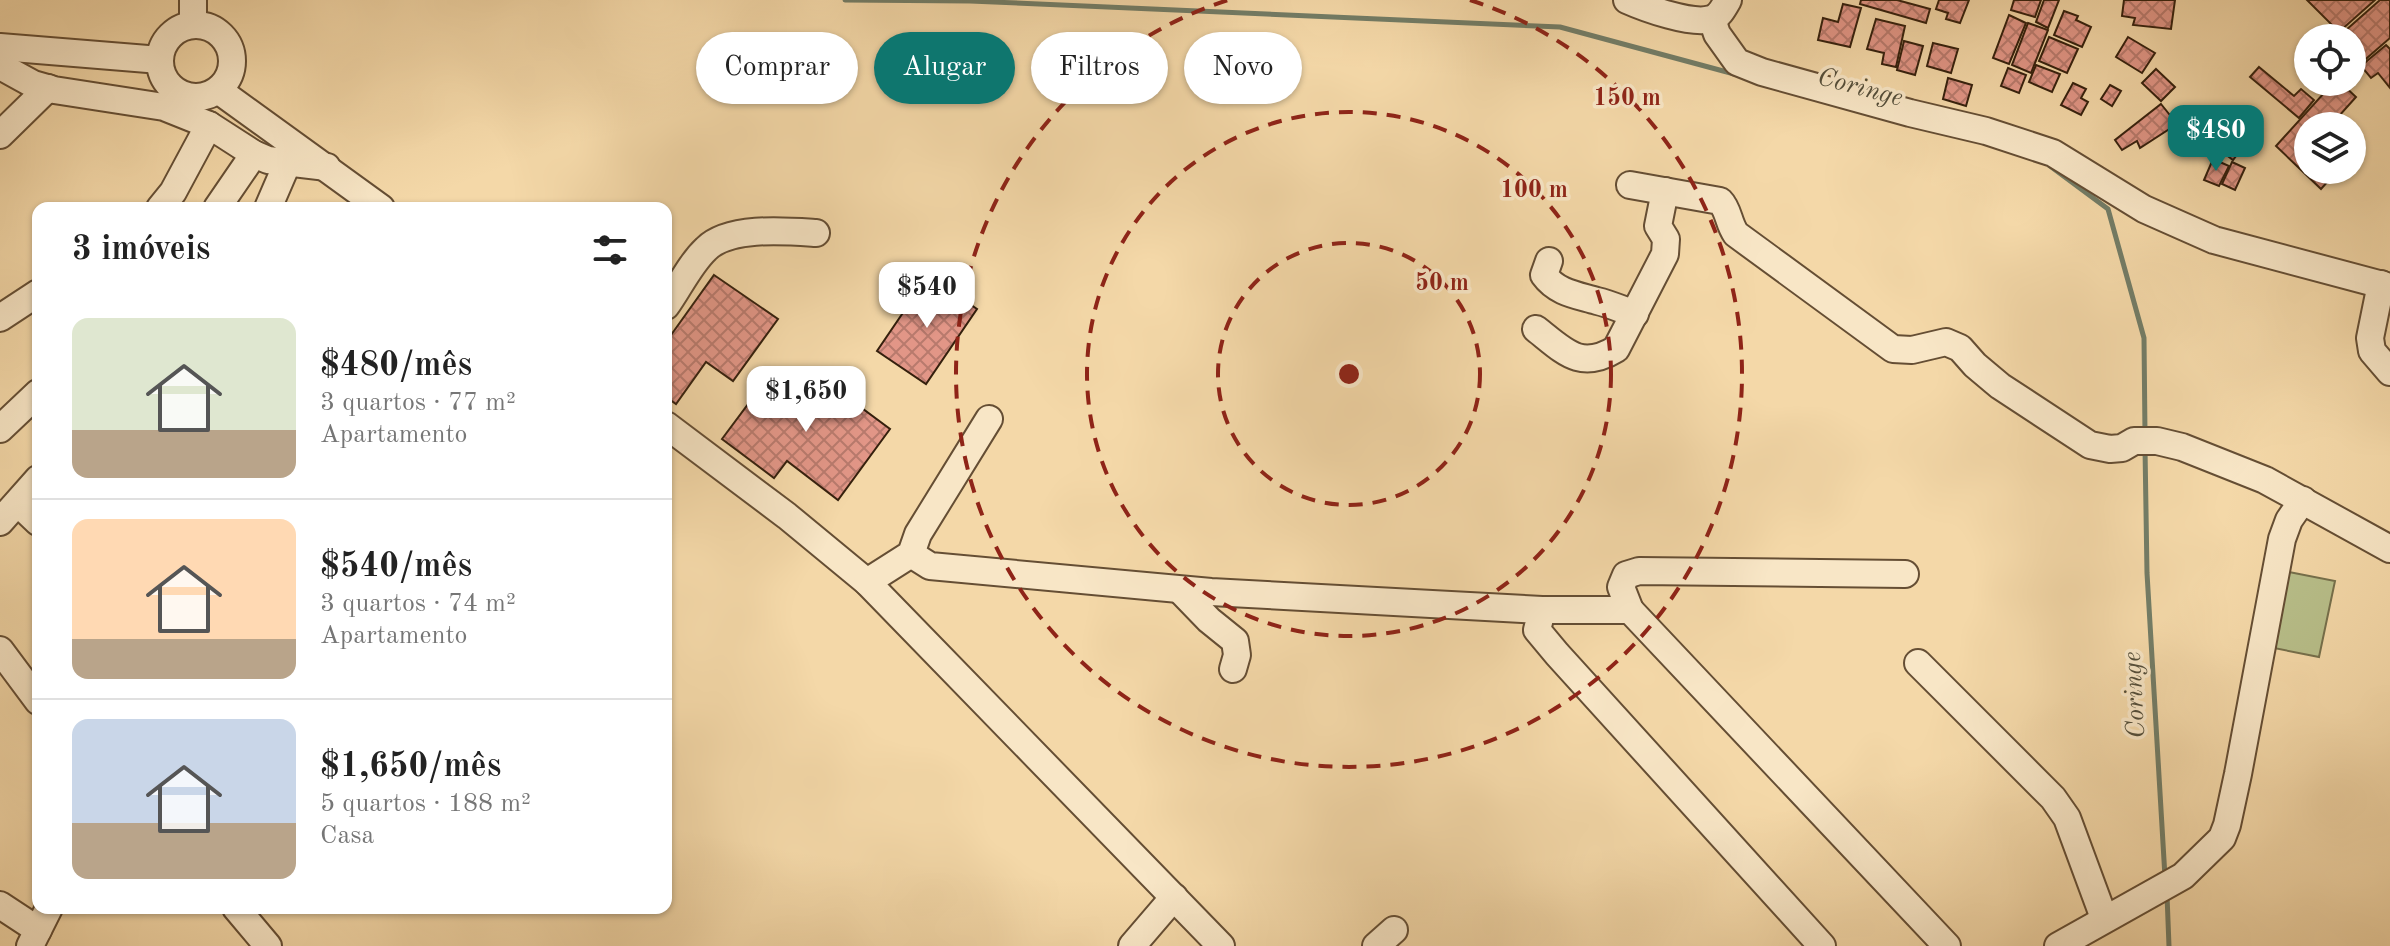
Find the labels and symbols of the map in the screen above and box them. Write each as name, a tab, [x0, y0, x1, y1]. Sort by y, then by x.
water label: Coringe	[1814, 64, 1906, 112]
text: 150 m	[1593, 86, 1661, 111]
pin: $480	[2169, 105, 2263, 173]
text: 100 m	[1500, 179, 1568, 203]
pin: $540	[880, 262, 974, 330]
text: 50 m	[1415, 271, 1469, 296]
centre of rings	[1335, 360, 1363, 388]
pin: $1,650	[741, 366, 871, 434]
water label: Coringe	[2120, 651, 2150, 739]

